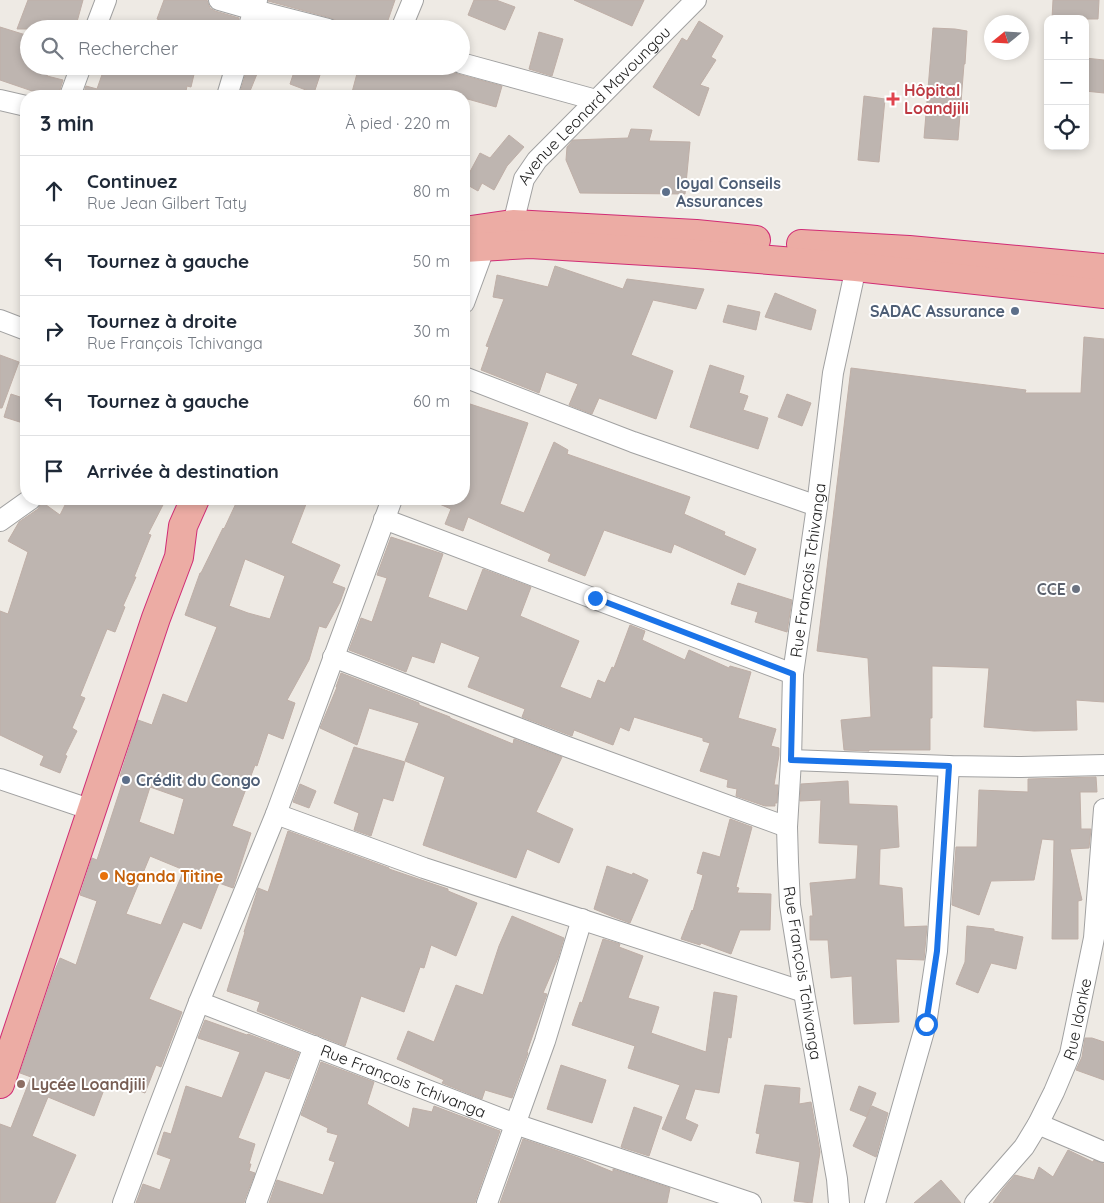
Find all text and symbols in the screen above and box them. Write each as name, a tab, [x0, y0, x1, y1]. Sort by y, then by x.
north arrow	[984, 15, 1029, 60]
map controls	[1044, 15, 1089, 150]
button: +	[1044, 15, 1089, 60]
search box	[20, 20, 470, 75]
street label: Avenue Leonard Mavoungou	[513, 22, 675, 189]
icon: search	[38, 34, 66, 62]
text: Rechercher	[78, 36, 178, 60]
button: −	[1044, 60, 1089, 105]
place label: Hôpital Loandjili	[904, 80, 969, 118]
marker: Hôpital Loandjili	[886, 92, 900, 106]
button: locate	[1044, 105, 1089, 150]
text: 3 min	[40, 110, 94, 136]
text: À pied · 220 m	[345, 113, 450, 133]
text: Continuez	[87, 169, 177, 193]
place label: loyal Conseils Assurances	[676, 173, 781, 211]
icon: ahead	[40, 177, 68, 205]
text: 80 m	[413, 181, 450, 201]
marker: loyal Conseils Assurances	[660, 186, 672, 198]
text: Rue Jean Gilbert Taty	[87, 193, 247, 213]
icon: left	[40, 247, 68, 275]
text: Tournez à gauche	[87, 249, 249, 273]
text: 50 m	[413, 251, 450, 271]
place label: SADAC Assurance	[870, 301, 1005, 321]
marker: SADAC Assurance	[1009, 305, 1021, 317]
text: Tournez à droite	[87, 309, 237, 333]
icon: right	[40, 317, 68, 345]
text: 30 m	[413, 321, 450, 341]
text: Rue François Tchivanga	[87, 333, 263, 353]
icon: left	[40, 387, 68, 415]
text: Tournez à gauche	[87, 389, 249, 413]
text: 60 m	[413, 391, 450, 411]
icon: arrive	[40, 457, 68, 485]
text: Arrivée à destination	[87, 459, 279, 483]
street label: Rue François Tchivanga	[785, 482, 830, 659]
place label: CCE	[1037, 579, 1066, 599]
marker: CCE	[1070, 583, 1082, 595]
route end	[584, 587, 607, 610]
place label: Crédit du Congo	[136, 770, 261, 790]
marker: Crédit du Congo	[120, 774, 132, 786]
place label: Nganda Titine	[114, 866, 223, 886]
marker: Nganda Titine	[98, 870, 110, 882]
street label: Rue François Tchivanga	[779, 885, 827, 1061]
street label: Rue Idonke	[1059, 976, 1095, 1063]
route start	[915, 1013, 938, 1036]
street label: Rue François Tchivanga	[318, 1040, 489, 1122]
place label: Lycée Loandjili	[31, 1074, 146, 1094]
marker: Lycée Loandjili	[15, 1078, 27, 1090]

